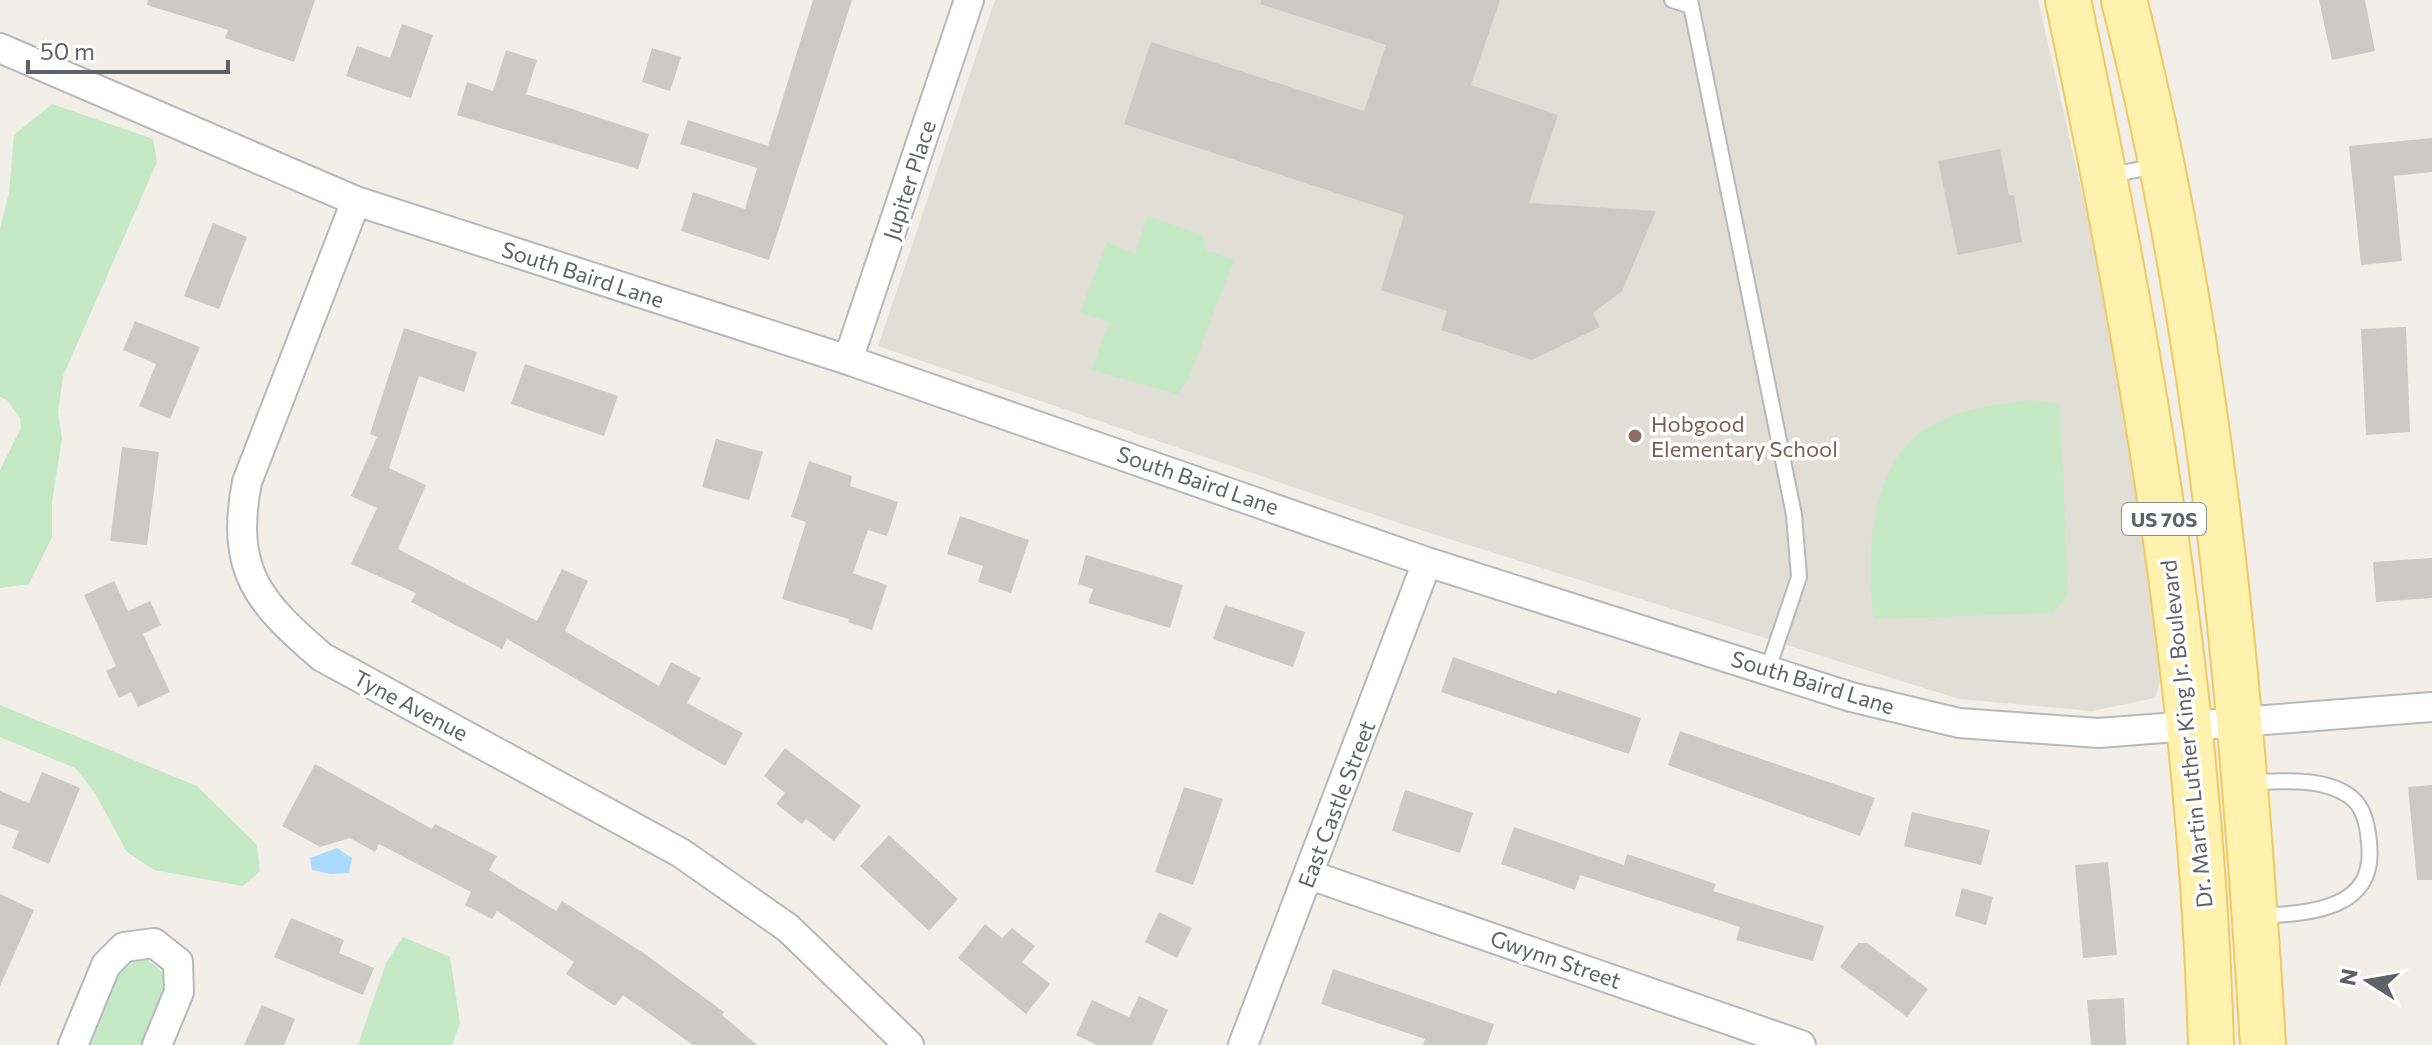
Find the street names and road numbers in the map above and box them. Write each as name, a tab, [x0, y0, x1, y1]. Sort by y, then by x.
street label: Jupiter Place	[877, 117, 941, 243]
street label: South Baird Lane	[498, 235, 668, 313]
street label: South Baird Lane	[1114, 440, 1282, 520]
road number: US 70S	[2122, 503, 2206, 535]
street label: Dr. Martin Luther King Jr. Boulevard	[2154, 559, 2218, 909]
street label: South Baird Lane	[1728, 644, 1898, 720]
street label: Tyne Avenue	[349, 664, 473, 746]
street label: East Castle Street	[1292, 717, 1380, 891]
street label: Gwynn Street	[1487, 924, 1625, 994]

